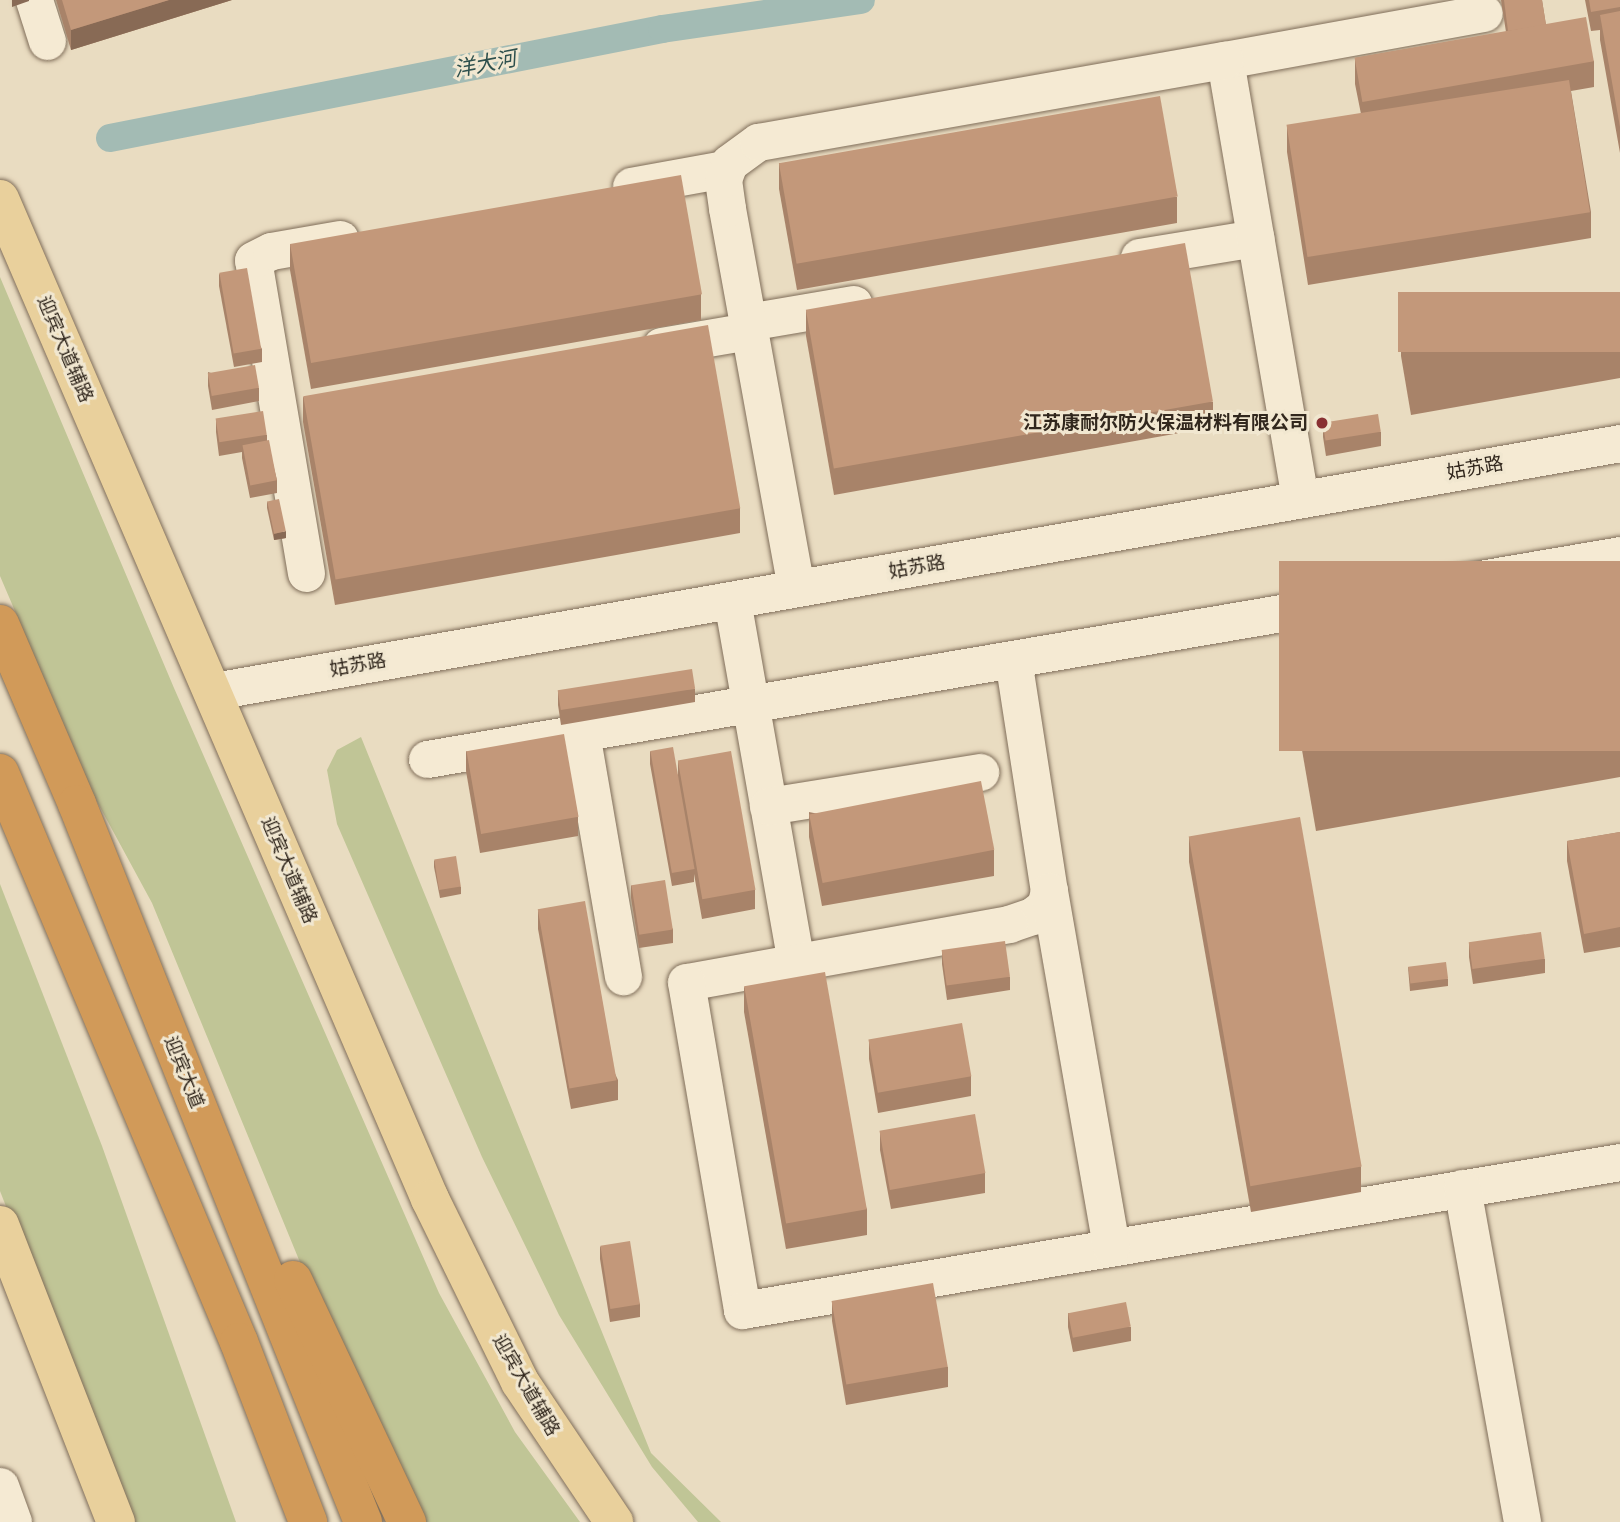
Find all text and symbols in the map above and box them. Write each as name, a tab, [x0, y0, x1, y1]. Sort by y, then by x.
water label: 洋大河	[452, 46, 518, 82]
street label: 迎宾大道辅路	[32, 292, 98, 406]
place label: 江苏康耐尔防火保温材料有限公司	[1023, 412, 1308, 434]
marker: 江苏康耐尔防火保温材料有限公司	[1314, 415, 1330, 431]
street label: 姑苏路	[1445, 452, 1505, 484]
street label: 姑苏路	[887, 551, 947, 583]
street label: 姑苏路	[328, 649, 388, 681]
street label: 迎宾大道辅路	[256, 813, 322, 927]
street label: 迎宾大道	[159, 1032, 209, 1112]
street label: 迎宾大道辅路	[488, 1330, 564, 1440]

